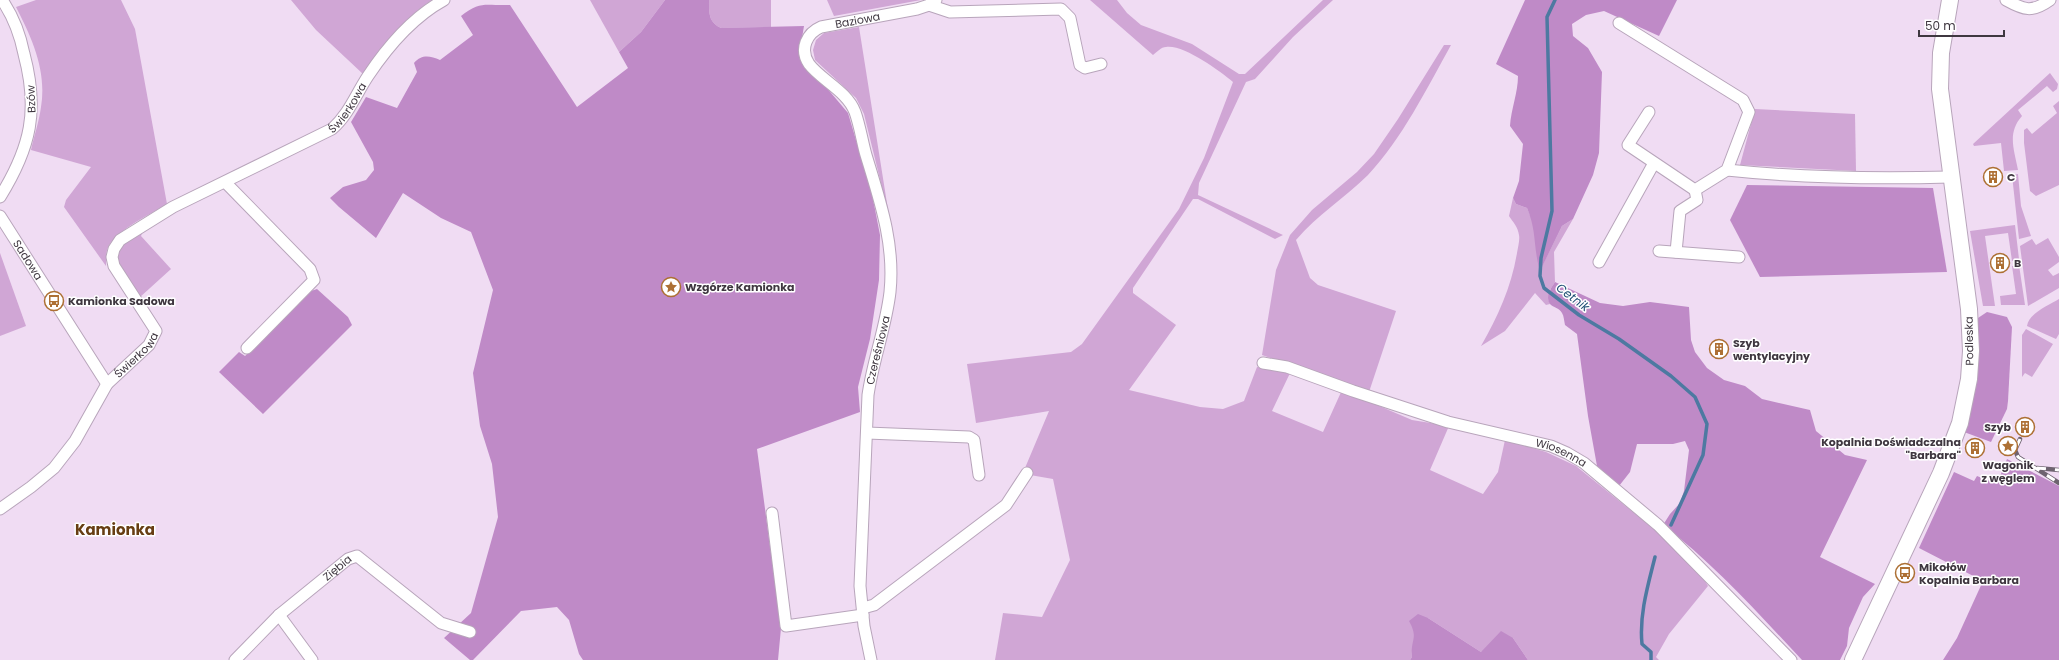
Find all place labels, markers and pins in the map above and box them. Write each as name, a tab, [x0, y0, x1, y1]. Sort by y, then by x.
building icon: C	[1982, 166, 2004, 188]
place label: C	[2007, 169, 2015, 185]
building icon: B	[1989, 252, 2011, 274]
place label: B	[2014, 255, 2021, 271]
place icon: Wzgórze Kamionka	[660, 276, 682, 298]
place label: Wzgórze Kamionka	[685, 279, 795, 295]
bus stop icon: Kamionka Sadowa	[43, 290, 65, 312]
place label: Kamionka Sadowa	[68, 293, 175, 309]
place label: Szyb wentylacyjny	[1733, 335, 1810, 364]
building icon: Szyb wentylacyjny	[1708, 338, 1730, 360]
building icon: Szyb	[2014, 416, 2036, 438]
place label: Szyb	[1984, 419, 2012, 435]
place label: Kopalnia Doświadczalna "Barbara"	[1821, 434, 1961, 463]
place icon: Wagonik z węglem	[1997, 435, 2019, 457]
building icon: Kopalnia Doświadczalna "Barbara"	[1964, 437, 1986, 459]
place label: Wagonik z węglem	[1981, 457, 2035, 486]
place label: Mikołów Kopalnia Barbara	[1919, 559, 2019, 588]
bus stop icon: Mikołów Kopalnia Barbara	[1894, 562, 1916, 584]

